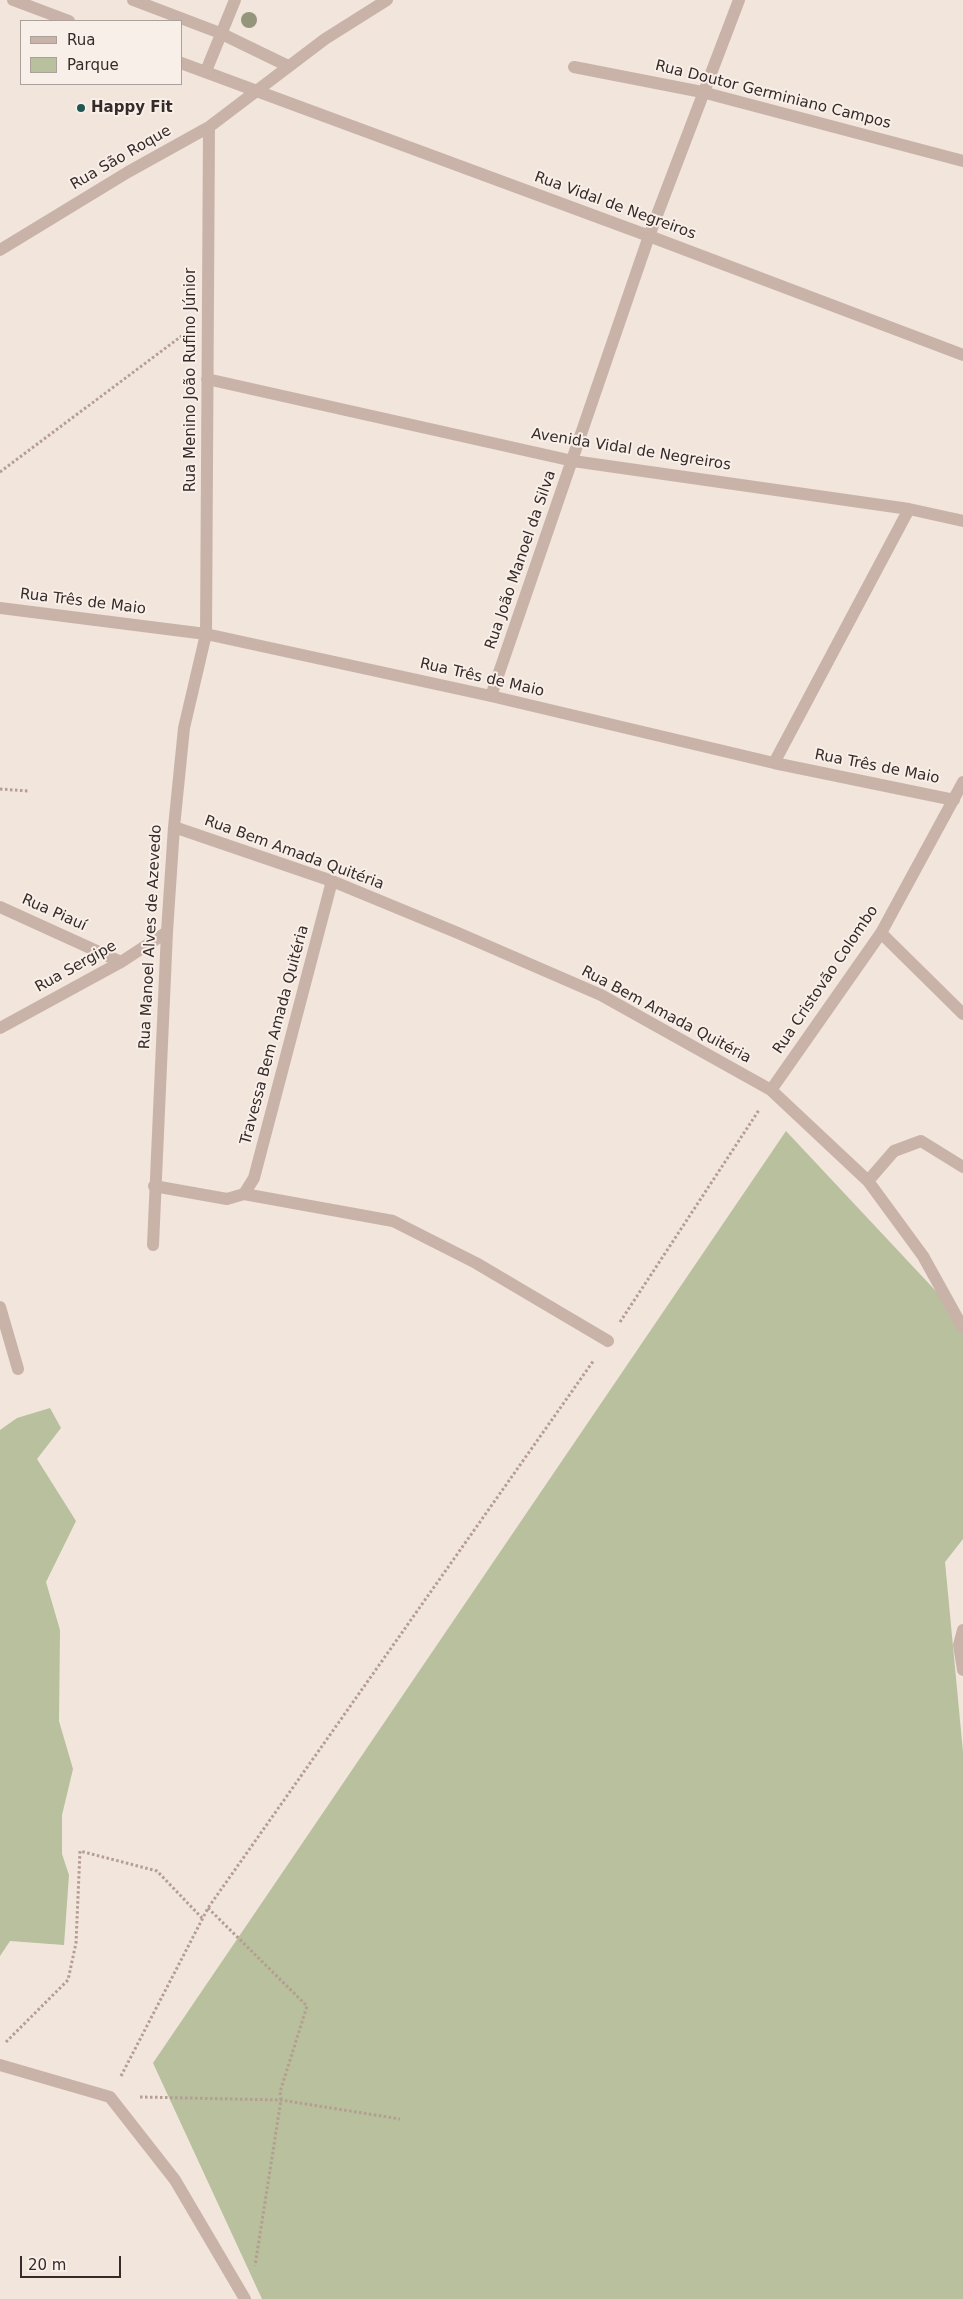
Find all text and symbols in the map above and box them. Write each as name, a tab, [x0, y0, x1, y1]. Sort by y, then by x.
legend	[20, 20, 182, 85]
text: Rua	[67, 31, 95, 49]
text: Parque	[67, 56, 119, 74]
street label: Rua Doutor Germiniano Campos	[653, 57, 893, 133]
place label: Happy Fit	[91, 99, 173, 117]
marker: Happy Fit	[75, 102, 87, 114]
street label: Rua São Roque	[68, 122, 174, 194]
street label: Rua Vidal de Negreiros	[532, 168, 698, 244]
street label: Rua Menino João Rufino Júnior	[182, 268, 200, 492]
street label: Avenida Vidal de Negreiros	[530, 425, 732, 475]
street label: Rua João Manoel da Silva	[482, 468, 560, 652]
street label: Rua Três de Maio	[19, 585, 147, 619]
street label: Rua Três de Maio	[418, 655, 546, 701]
street label: Rua Três de Maio	[813, 746, 941, 788]
street label: Rua Bem Amada Quitéria	[202, 812, 386, 894]
street label: Rua Manoel Alves de Azevedo	[136, 824, 166, 1050]
street label: Rua Piauí	[19, 891, 89, 935]
street label: Rua Cristovão Colombo	[770, 902, 882, 1058]
street label: Travessa Bem Amada Quitéria	[237, 923, 313, 1147]
street label: Rua Sergipe	[32, 937, 120, 997]
street label: Rua Bem Amada Quitéria	[578, 963, 754, 1067]
scale bar	[22, 2246, 124, 2278]
text: 20 m	[28, 2256, 66, 2274]

